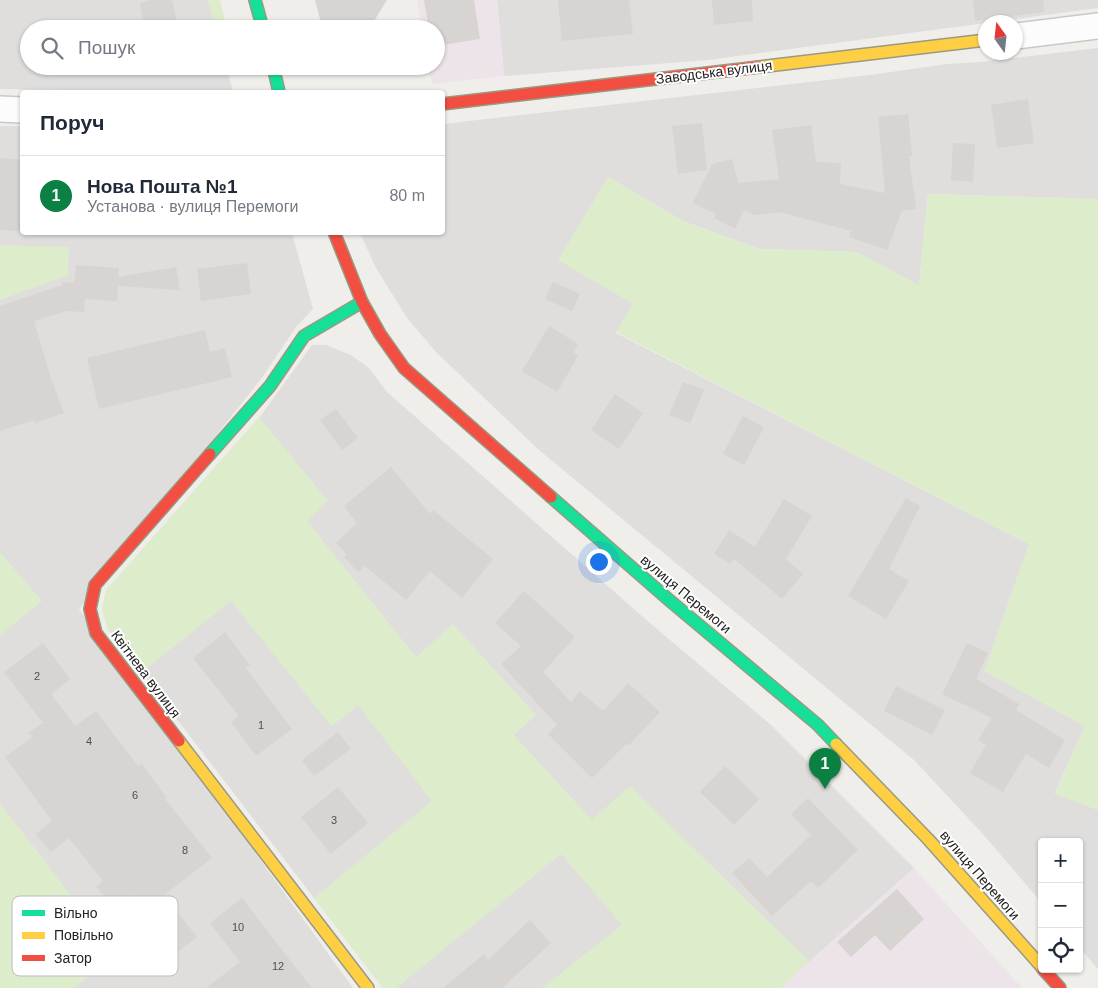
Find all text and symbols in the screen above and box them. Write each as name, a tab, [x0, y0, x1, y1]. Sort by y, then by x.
north arrow	[978, 15, 1023, 60]
search box	[20, 20, 445, 75]
icon: search	[38, 34, 66, 62]
text: Пошук	[78, 37, 135, 58]
street label: Заводська вулиця	[655, 57, 773, 87]
text: Поруч	[40, 111, 104, 134]
text: Нова Пошта №1	[87, 176, 238, 197]
text: 1	[52, 187, 60, 204]
text: 80 m	[389, 187, 425, 204]
text: Установа · вулиця Перемоги	[87, 198, 299, 215]
your location	[586, 549, 612, 575]
street label: вулиця Перемоги	[638, 552, 734, 636]
street label: Квітнева вулиця	[108, 627, 184, 721]
house number: 2	[34, 670, 40, 682]
house number: 1	[258, 719, 264, 731]
house number: 4	[86, 735, 92, 747]
pin: 1	[809, 748, 841, 789]
house number: 6	[132, 789, 138, 801]
house number: 3	[331, 814, 337, 826]
street label: вулиця Перемоги	[937, 827, 1023, 923]
map controls	[1038, 838, 1083, 973]
button: +	[1038, 838, 1083, 883]
house number: 8	[182, 844, 188, 856]
button: −	[1038, 883, 1083, 928]
legend	[12, 896, 178, 976]
text: Вільно	[54, 905, 98, 921]
house number: 10	[232, 921, 244, 933]
text: Повільно	[54, 927, 114, 943]
button: locate	[1038, 928, 1083, 973]
text: Затор	[54, 950, 92, 966]
house number: 12	[272, 960, 284, 972]

